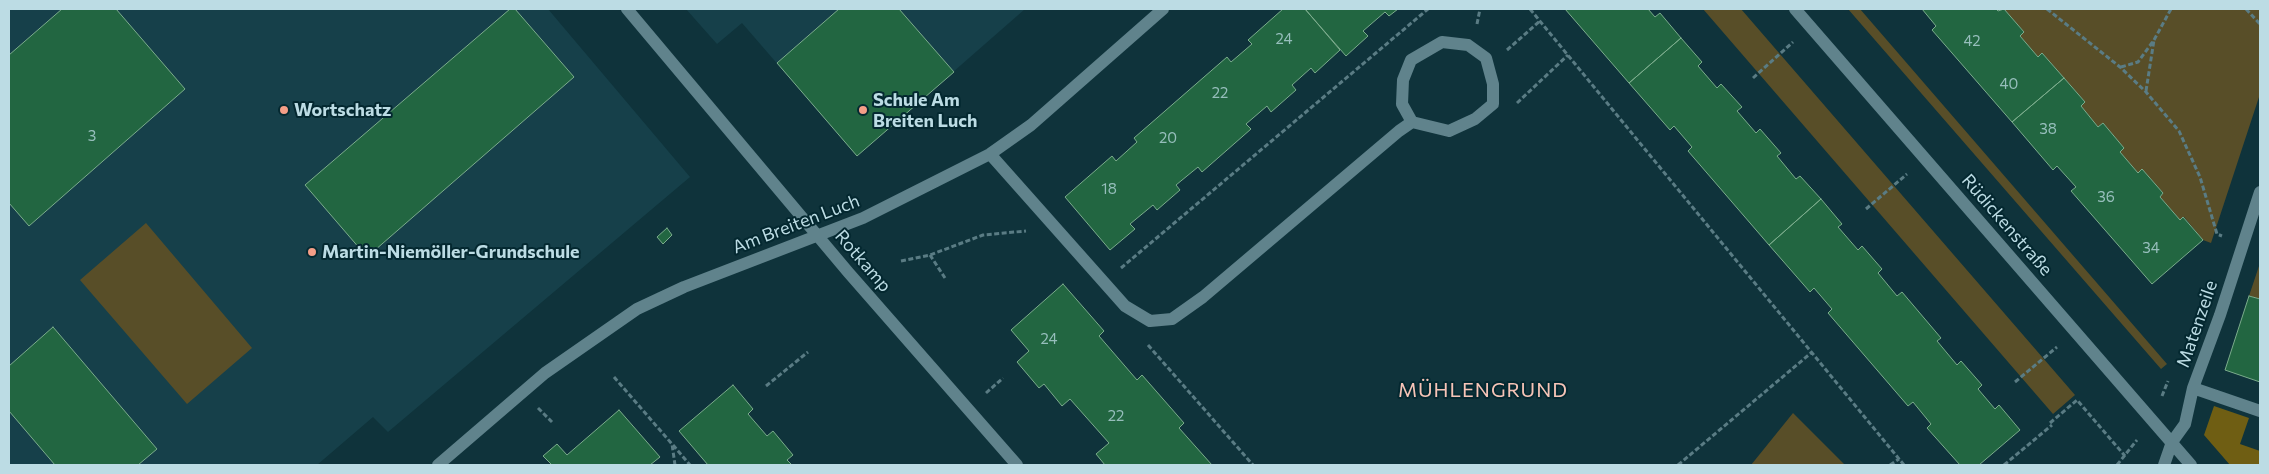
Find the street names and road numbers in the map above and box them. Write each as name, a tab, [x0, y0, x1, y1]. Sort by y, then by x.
street label: Rüdickenstraße	[1957, 170, 2057, 280]
street label: Am Breiten Luch	[729, 190, 863, 258]
street label: Rotkamp	[830, 226, 896, 296]
street label: Matenzeile	[2172, 278, 2222, 370]

